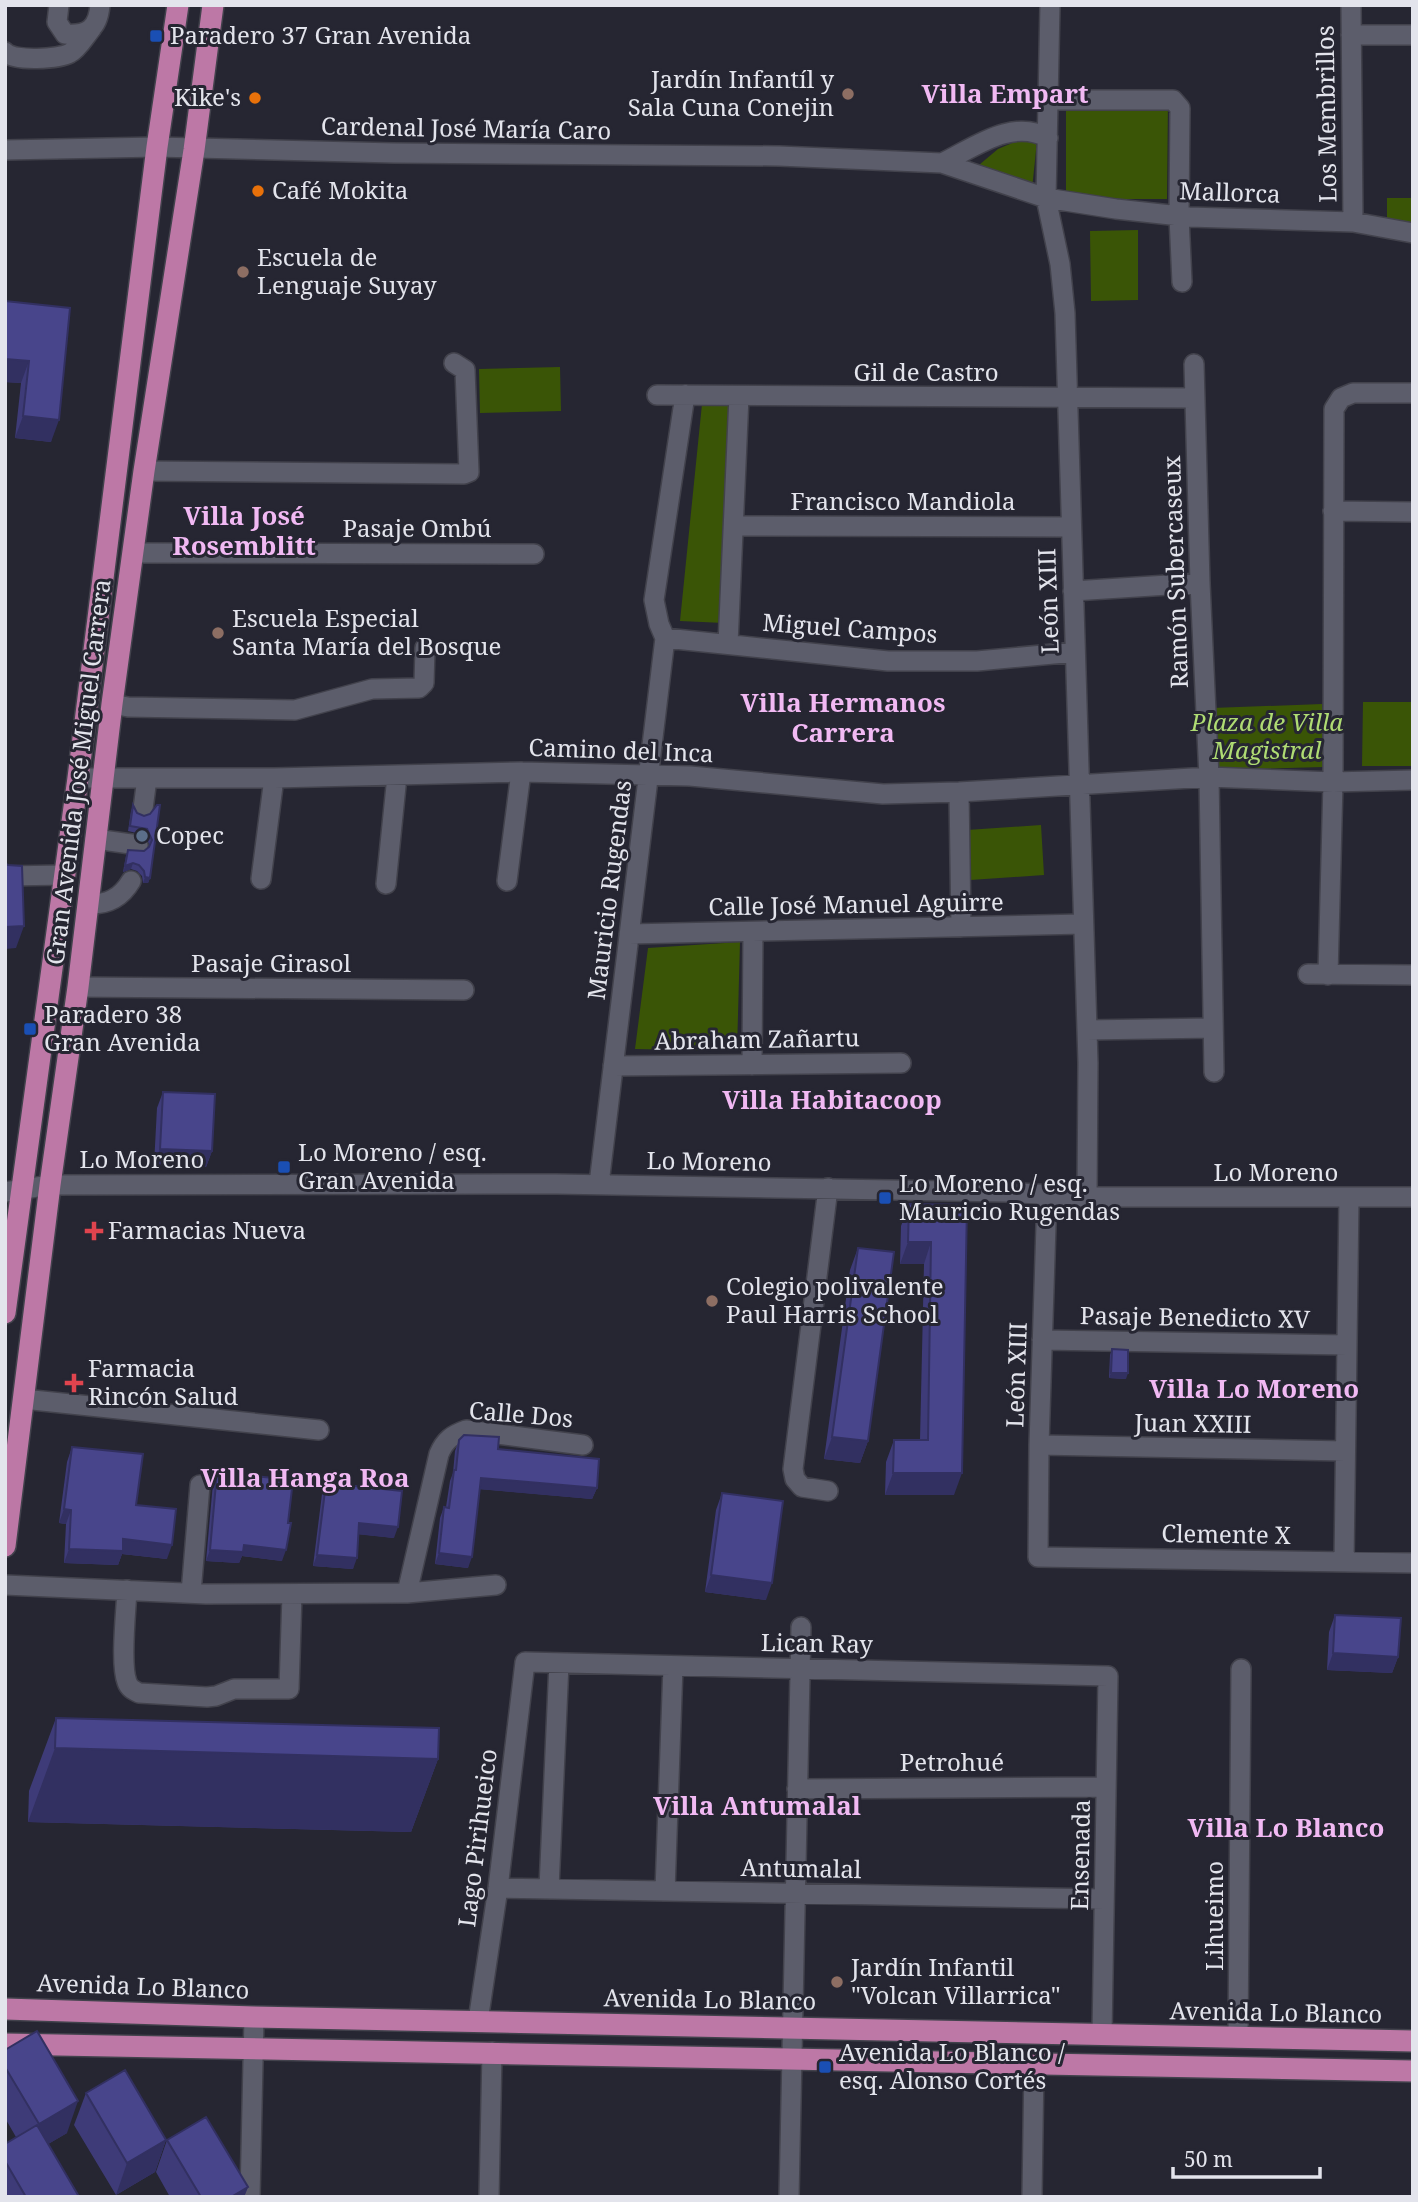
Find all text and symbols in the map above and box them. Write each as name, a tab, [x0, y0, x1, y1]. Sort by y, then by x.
place label: Paradero 37 Gran Avenida	[170, 18, 471, 51]
street label: Los Membrillos	[1307, 25, 1344, 203]
marker: Paradero 37 Gran Avenida	[148, 28, 164, 44]
place label: Jardín Infantíl y Sala Cuna Conejin	[628, 62, 834, 123]
district label: Villa Empart	[921, 75, 1089, 111]
place label: Kike's	[174, 80, 241, 113]
marker: Jardín Infantíl y Sala Cuna Conejin	[840, 86, 856, 102]
marker: Kike's	[247, 90, 263, 106]
street label: Cardenal José María Caro	[321, 108, 611, 147]
place label: Café Mokita	[272, 173, 408, 206]
street label: Mallorca	[1179, 173, 1281, 210]
marker: Café Mokita	[250, 183, 266, 199]
place label: Escuela de Lenguaje Suyay	[257, 240, 437, 301]
marker: Escuela de Lenguaje Suyay	[235, 264, 251, 280]
street label: Gil de Castro	[854, 355, 998, 388]
street label: Ramón Subercaseux	[1154, 455, 1195, 689]
street label: Francisco Mandiola	[791, 484, 1015, 517]
district label: Villa José Rosemblitt	[172, 497, 316, 563]
street label: Pasaje Ombú	[342, 511, 492, 544]
street label: León XIII	[1029, 548, 1066, 654]
street label: Gran Avenida José Miguel Carrera	[37, 577, 118, 967]
place label: Escuela Especial Santa María del Bosque	[232, 601, 501, 662]
street label: Miguel Campos	[762, 605, 939, 650]
marker: Escuela Especial Santa María del Bosque	[210, 625, 226, 641]
district label: Villa Hermanos Carrera	[741, 684, 945, 750]
park label: Plaza de Villa Magistral	[1190, 705, 1343, 766]
street label: Camino del Inca	[528, 730, 714, 769]
street label: Mauricio Rugendas	[579, 778, 638, 1002]
place label: Copec	[156, 818, 224, 851]
marker: Copec	[134, 828, 150, 844]
street label: Calle José Manuel Aguirre	[708, 884, 1004, 923]
street label: Pasaje Girasol	[191, 946, 352, 979]
place label: Paradero 38 Gran Avenida	[44, 997, 201, 1058]
street label: Abraham Zañartu	[654, 1020, 860, 1057]
marker: Paradero 38 Gran Avenida	[22, 1021, 38, 1037]
district label: Villa Habitacoop	[722, 1081, 942, 1117]
place label: Lo Moreno / esq. Gran Avenida	[298, 1135, 487, 1196]
street label: Lo Moreno	[80, 1142, 204, 1175]
street label: Lo Moreno	[646, 1143, 772, 1178]
street label: Lo Moreno	[1214, 1155, 1338, 1188]
marker: Lo Moreno / esq. Gran Avenida	[276, 1159, 292, 1175]
place label: Lo Moreno / esq. Mauricio Rugendas	[899, 1166, 1120, 1227]
marker: Lo Moreno / esq. Mauricio Rugendas	[877, 1190, 893, 1206]
place label: Farmacias Nueva	[108, 1213, 306, 1246]
marker: Farmacias Nueva	[86, 1223, 102, 1239]
place label: Colegio polivalente Paul Harris School	[726, 1269, 944, 1330]
marker: Colegio polivalente Paul Harris School	[704, 1293, 720, 1309]
street label: Pasaje Benedicto XV	[1080, 1298, 1311, 1335]
street label: León XIII	[997, 1322, 1034, 1428]
place label: Farmacia Rincón Salud	[88, 1351, 239, 1412]
district label: Villa Lo Moreno	[1149, 1370, 1359, 1406]
marker: Farmacia Rincón Salud	[66, 1375, 82, 1391]
street label: Calle Dos	[468, 1393, 575, 1434]
street label: Juan XXIII	[1133, 1405, 1252, 1440]
district label: Villa Hanga Roa	[200, 1459, 410, 1495]
street label: Clemente X	[1161, 1516, 1291, 1551]
street label: Lican Ray	[761, 1625, 874, 1660]
street label: Petrohué	[900, 1745, 1004, 1778]
street label: Lago Pirihueico	[449, 1747, 504, 1929]
district label: Villa Antumalal	[653, 1787, 861, 1823]
street label: Ensenada	[1062, 1799, 1097, 1911]
district label: Villa Lo Blanco	[1188, 1809, 1384, 1845]
street label: Antumalal	[740, 1850, 862, 1885]
street label: Lihueimo	[1197, 1861, 1230, 1971]
place label: Jardín Infantil "Volcan Villarrica"	[850, 1950, 1061, 2011]
street label: Avenida Lo Blanco	[36, 1965, 250, 2006]
marker: Jardín Infantil "Volcan Villarrica"	[829, 1974, 845, 1990]
street label: Avenida Lo Blanco	[603, 1980, 817, 2017]
street label: Avenida Lo Blanco	[1169, 1993, 1383, 2030]
place label: Avenida Lo Blanco / esq. Alonso Cortés	[839, 2035, 1065, 2096]
marker: Avenida Lo Blanco / esq. Alonso Cortés	[817, 2059, 833, 2075]
scale bar	[1173, 2136, 1320, 2180]
text: 50 m	[1184, 2145, 1233, 2173]

